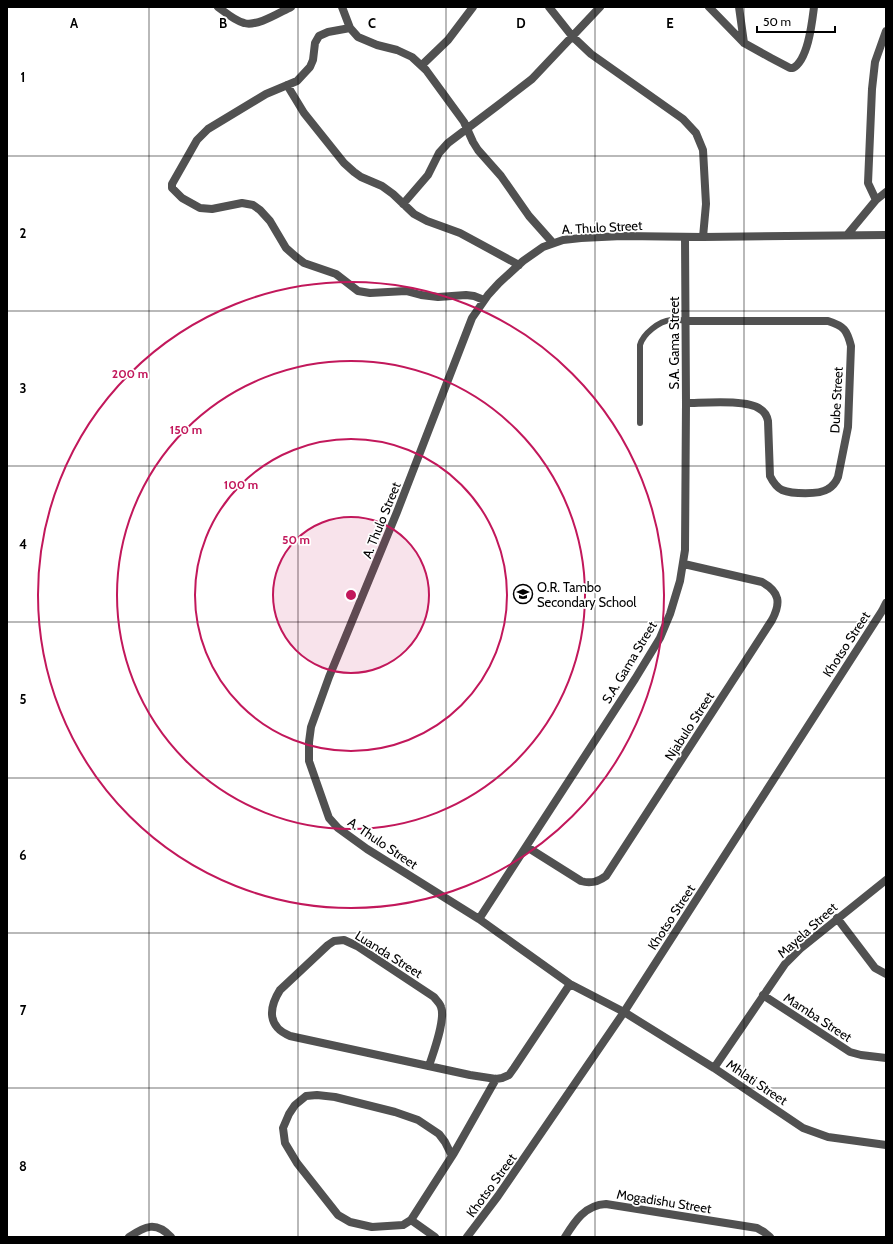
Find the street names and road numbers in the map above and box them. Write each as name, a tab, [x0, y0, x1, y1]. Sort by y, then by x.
street label: A. Thulo Street	[561, 217, 643, 237]
street label: S.A. Gama Street	[666, 296, 682, 389]
street label: Dube Street	[826, 366, 846, 434]
street label: A. Thulo Street	[358, 479, 404, 560]
street label: Khotso Street	[819, 608, 873, 680]
street label: S.A. Gama Street	[598, 618, 660, 706]
street label: Njabulo Street	[661, 688, 718, 764]
street label: A. Thulo Street	[345, 814, 421, 873]
street label: Khotso Street	[644, 881, 698, 953]
street label: Mayela Street	[774, 898, 841, 961]
street label: Luanda Street	[352, 927, 426, 981]
street label: Mamba Street	[781, 989, 856, 1045]
street label: Mhlati Street	[723, 1056, 791, 1109]
street label: Khotso Street	[463, 1150, 520, 1220]
street label: Mogadishu Street	[615, 1186, 713, 1216]

